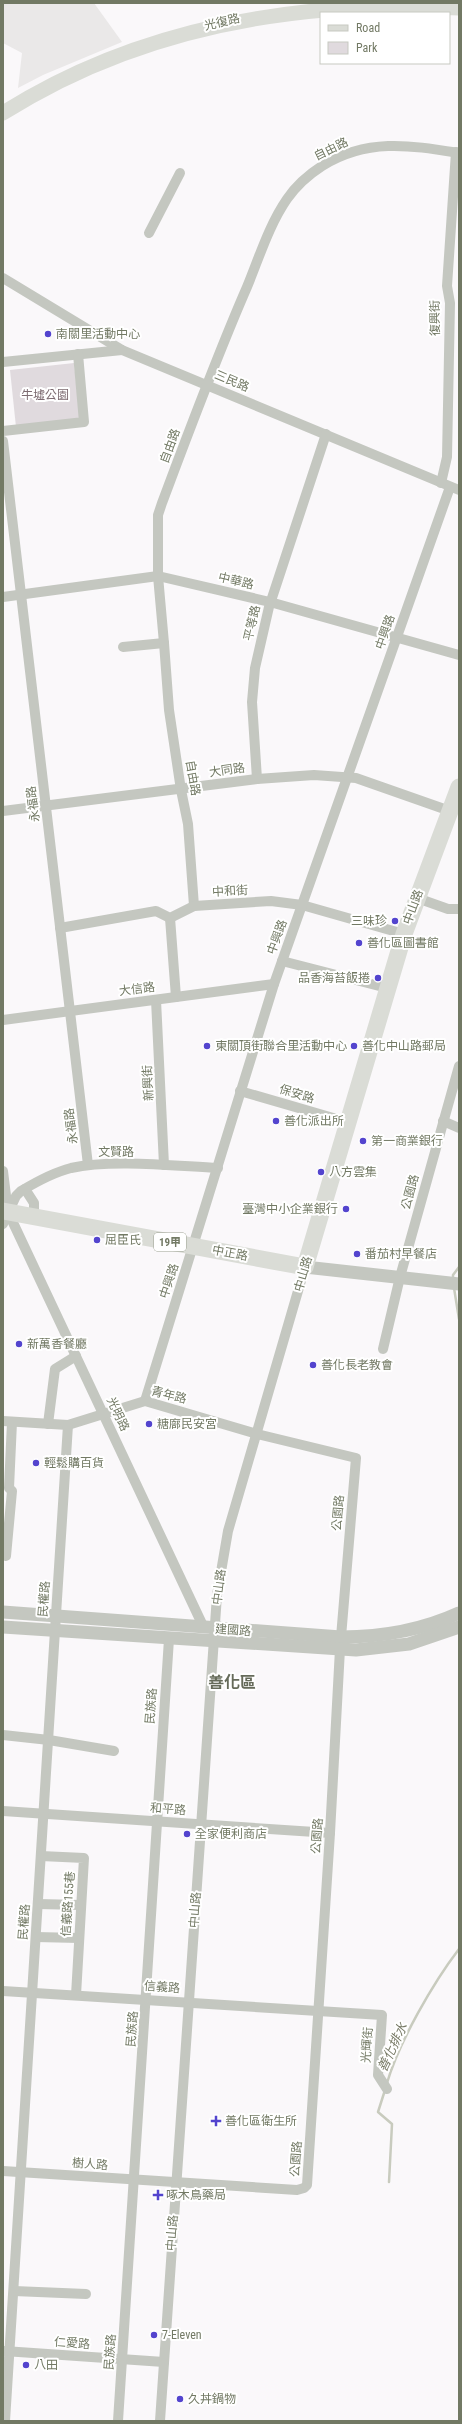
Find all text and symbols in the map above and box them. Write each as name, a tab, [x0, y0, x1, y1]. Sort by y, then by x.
street label: 光復路	[203, 11, 241, 33]
legend	[320, 12, 450, 64]
text: Road	[356, 21, 380, 35]
text: Park	[356, 41, 378, 55]
street label: 自由路	[312, 135, 350, 163]
street label: 復興街	[428, 300, 442, 336]
place label: 南關里活動中心	[56, 327, 140, 341]
marker: 南關里活動中心	[43, 329, 53, 339]
street label: 三民路	[213, 368, 251, 394]
park label: 牛墟公園	[21, 388, 69, 402]
street label: 自由路	[157, 427, 183, 465]
street label: 中華路	[217, 570, 255, 592]
street label: 平等路	[241, 604, 263, 642]
street label: 中興路	[373, 613, 397, 651]
street label: 自由路	[183, 759, 203, 797]
street label: 大同路	[208, 761, 246, 779]
street label: 永福路	[24, 785, 42, 823]
street label: 中和街	[212, 883, 248, 899]
street label: 中山路	[400, 888, 426, 926]
place label: 三味珍	[351, 914, 387, 928]
marker: 三味珍	[390, 916, 400, 926]
street label: 中興路	[264, 918, 290, 956]
place label: 善化區圖書館	[367, 936, 439, 950]
marker: 善化區圖書館	[354, 938, 364, 948]
place label: 品香海苔飯捲	[298, 971, 370, 985]
marker: 品香海苔飯捲	[373, 973, 383, 983]
street label: 大信路	[118, 980, 156, 998]
place label: 東關頂街聯合里活動中心	[215, 1039, 347, 1053]
place label: 善化中山路郵局	[362, 1039, 446, 1053]
marker: 東關頂街聯合里活動中心	[202, 1041, 212, 1051]
marker: 善化中山路郵局	[349, 1041, 359, 1051]
street label: 新興街	[140, 1065, 156, 1101]
street label: 保安路	[278, 1082, 316, 1106]
street label: 永福路	[62, 1107, 80, 1145]
place label: 善化派出所	[284, 1114, 344, 1128]
marker: 善化派出所	[271, 1116, 281, 1126]
place label: 第一商業銀行	[371, 1134, 443, 1148]
marker: 第一商業銀行	[358, 1136, 368, 1146]
street label: 文賢路	[98, 1145, 134, 1159]
place label: 八方雲集	[329, 1165, 377, 1179]
marker: 八方雲集	[316, 1167, 326, 1177]
street label: 公園路	[399, 1173, 421, 1211]
place label: 臺灣中小企業銀行	[242, 1202, 338, 1216]
marker: 臺灣中小企業銀行	[341, 1204, 351, 1214]
place label: 屈臣氏	[105, 1233, 141, 1247]
road number: 19甲	[154, 1233, 186, 1251]
marker: 屈臣氏	[92, 1235, 102, 1245]
street label: 中正路	[211, 1243, 249, 1263]
place label: 番茄村早餐店	[365, 1247, 437, 1261]
marker: 番茄村早餐店	[352, 1249, 362, 1259]
street label: 中山路	[291, 1255, 315, 1293]
street label: 中興路	[157, 1262, 181, 1300]
place label: 新萬香餐廳	[27, 1337, 87, 1351]
marker: 新萬香餐廳	[14, 1339, 24, 1349]
place label: 善化長老教會	[321, 1358, 393, 1372]
marker: 善化長老教會	[308, 1360, 318, 1370]
street label: 青年路	[150, 1384, 188, 1406]
street label: 光明路	[104, 1395, 132, 1433]
place label: 糖廍民安宮	[157, 1417, 217, 1431]
marker: 糖廍民安宮	[144, 1419, 154, 1429]
place label: 輕鬆購百貨	[44, 1456, 104, 1470]
marker: 輕鬆購百貨	[31, 1458, 41, 1468]
street label: 公園路	[329, 1494, 347, 1532]
street label: 中山路	[210, 1568, 228, 1606]
street label: 民權路	[36, 1581, 52, 1617]
street label: 建國路	[215, 1622, 251, 1638]
district label: 善化區	[208, 1673, 256, 1692]
street label: 民族路	[143, 1688, 159, 1724]
street label: 和平路	[150, 1801, 186, 1817]
street label: 公園路	[309, 1818, 325, 1854]
place label: 全家便利商店	[195, 1827, 267, 1841]
marker: 全家便利商店	[182, 1829, 192, 1839]
street label: 信義路155巷	[59, 1871, 77, 1937]
street label: 中山路	[187, 1892, 203, 1928]
street label: 民權路	[16, 1904, 32, 1940]
street label: 信義路	[144, 1979, 180, 1995]
street label: 民族路	[124, 2011, 140, 2047]
water label: 善化排水	[375, 2020, 411, 2074]
street label: 光輝街	[359, 2027, 375, 2063]
place label: 善化區衛生所	[225, 2114, 297, 2128]
marker: 善化區衛生所	[210, 2115, 222, 2127]
street label: 公園路	[288, 2141, 304, 2177]
street label: 樹人路	[72, 2156, 108, 2172]
place label: 啄木鳥藥局	[166, 2188, 226, 2202]
marker: 啄木鳥藥局	[153, 2190, 163, 2200]
street label: 中山路	[164, 2215, 180, 2251]
place label: 7-Eleven	[162, 2328, 202, 2342]
marker: 7-Eleven	[149, 2330, 159, 2340]
street label: 民族路	[102, 2334, 118, 2370]
street label: 仁愛路	[54, 2335, 90, 2351]
place label: 八田	[34, 2358, 58, 2372]
marker: 八田	[21, 2360, 31, 2370]
place label: 久丼鍋物	[188, 2392, 236, 2406]
marker: 久丼鍋物	[175, 2394, 185, 2404]

